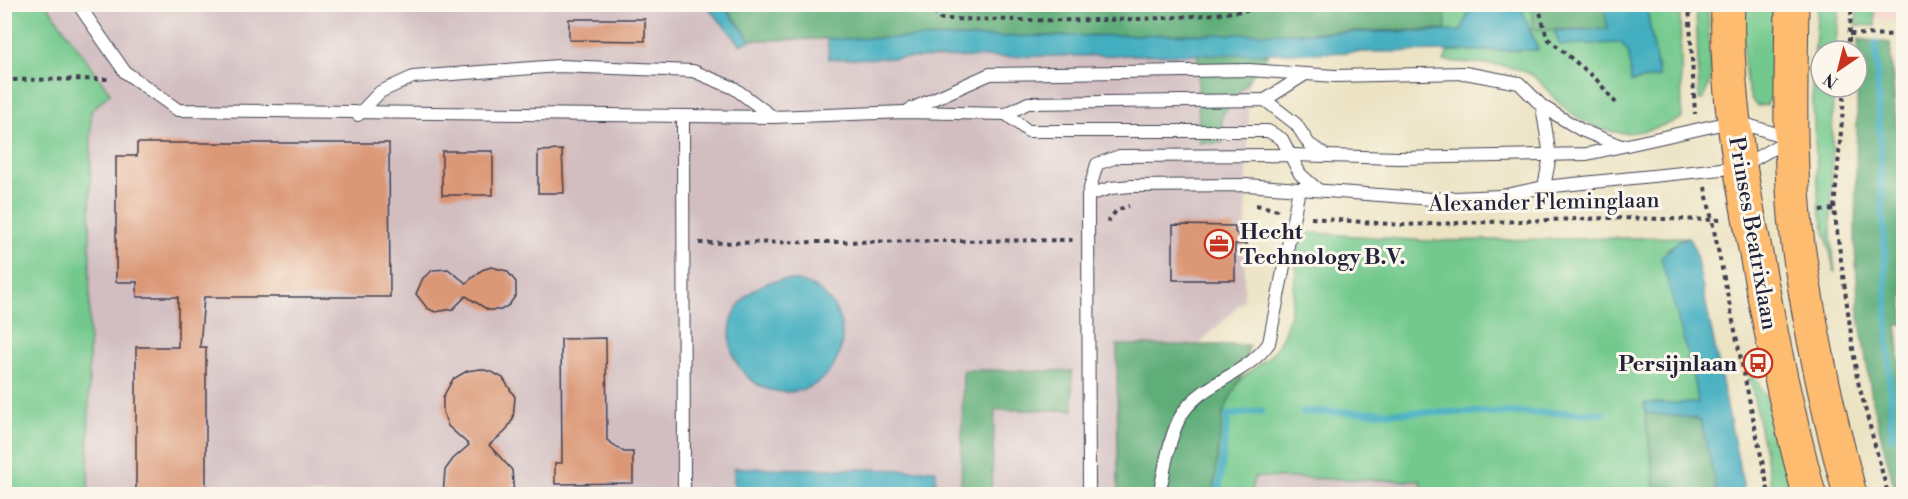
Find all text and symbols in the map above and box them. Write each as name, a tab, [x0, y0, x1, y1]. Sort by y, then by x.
north arrow	[1809, 39, 1869, 99]
text: N	[1820, 68, 1842, 92]
street label: Prinses Beatrixlaan	[1722, 134, 1783, 332]
street label: Alexander Fleminglaan	[1427, 187, 1660, 218]
place label: Hecht Technology B.V.	[1240, 219, 1406, 271]
office icon: Hecht Technology B.V.	[1203, 228, 1235, 260]
bus stop icon: Persijnlaan	[1742, 347, 1774, 379]
place label: Persijnlaan	[1618, 351, 1737, 378]

